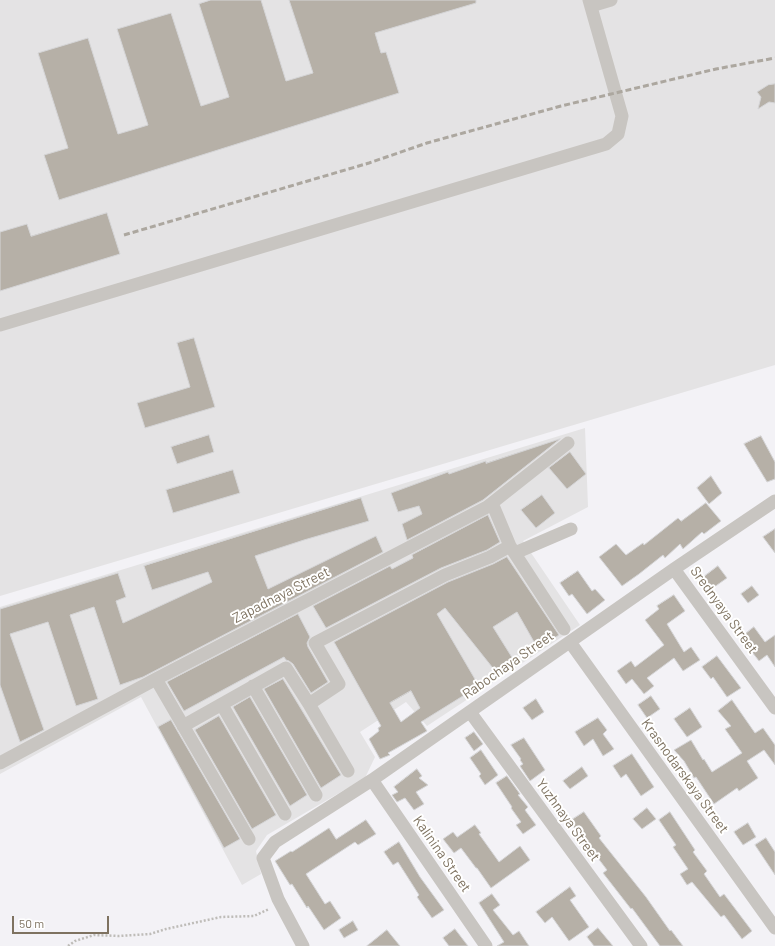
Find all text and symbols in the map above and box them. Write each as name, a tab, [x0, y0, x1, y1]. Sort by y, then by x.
street label: Zapadnaya Street	[230, 563, 332, 627]
street label: Srednyaya Street	[687, 563, 761, 657]
street label: Rabochaya Street	[459, 627, 557, 703]
street label: Krasnodarskaya Street	[638, 715, 732, 837]
street label: Yuzhnaya Street	[532, 775, 604, 865]
street label: Kalinina Street	[409, 813, 475, 895]
scale bar	[14, 908, 111, 934]
text: 50 m	[19, 916, 44, 930]

